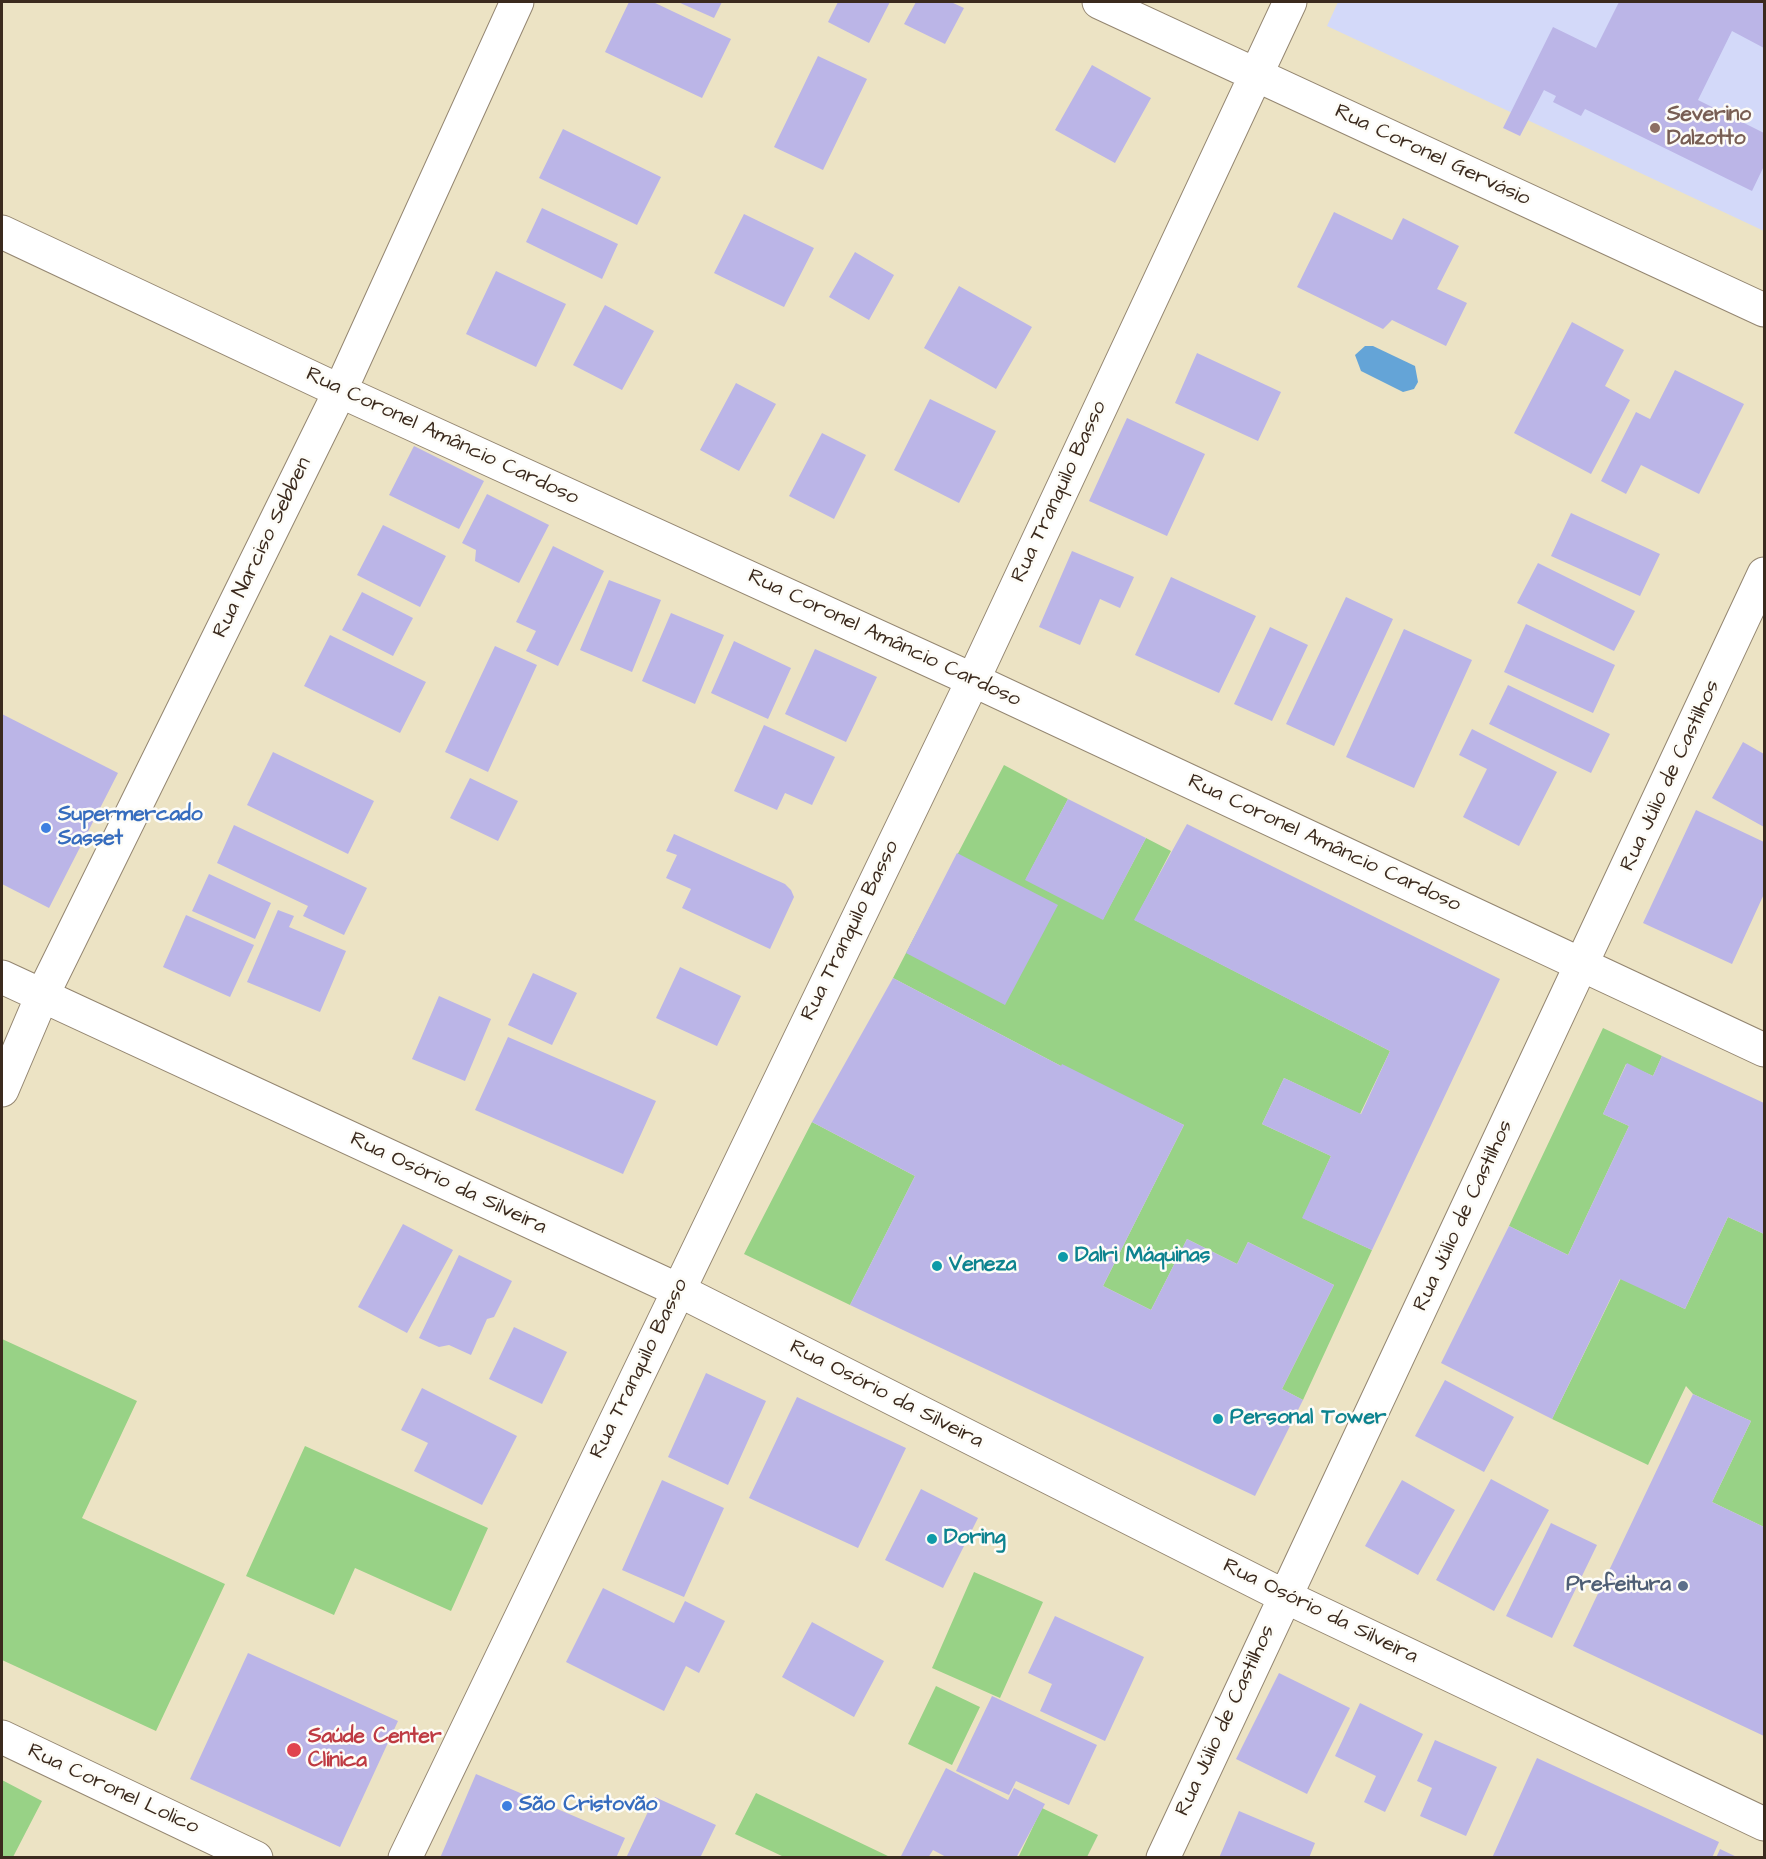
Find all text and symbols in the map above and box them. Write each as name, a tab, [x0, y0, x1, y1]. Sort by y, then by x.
street label: Rua Coronel Gervásio	[1330, 100, 1534, 212]
place label: Severino Dalzotto	[1667, 103, 1751, 153]
marker: Severino Dalzotto	[1648, 121, 1662, 135]
street label: Rua Coronel Amâncio Cardoso	[302, 363, 582, 511]
street label: Rua Tranquilo Basso	[1007, 397, 1113, 587]
street label: Rua Narciso Sebben	[208, 454, 318, 642]
street label: Rua Coronel Amâncio Cardoso	[744, 565, 1024, 713]
street label: Rua Júlio de Castilhos	[1616, 677, 1726, 875]
street label: Rua Coronel Amâncio Cardoso	[1184, 770, 1464, 918]
place label: Supermercado Sasset	[58, 803, 203, 853]
marker: Supermercado Sasset	[39, 821, 53, 835]
street label: Rua Tranquilo Basso	[796, 837, 906, 1025]
street label: Rua Júlio de Castilhos	[1409, 1117, 1519, 1315]
street label: Rua Osório da Silveira	[346, 1127, 550, 1241]
place label: Dalri Máquinas	[1075, 1244, 1210, 1270]
marker: Dalri Máquinas	[1056, 1250, 1070, 1264]
place label: Veneza	[949, 1253, 1016, 1279]
marker: Veneza	[930, 1259, 944, 1273]
street label: Rua Tranquilo Basso	[585, 1275, 695, 1463]
street label: Rua Osório da Silveira	[785, 1335, 987, 1455]
place label: Personal Tower	[1230, 1406, 1386, 1432]
marker: Personal Tower	[1211, 1412, 1225, 1426]
place label: Doring	[944, 1526, 1006, 1552]
marker: Doring	[925, 1532, 939, 1546]
street label: Rua Osório da Silveira	[1218, 1554, 1422, 1670]
place label: Prefeitura	[1566, 1573, 1671, 1599]
marker: Prefeitura	[1676, 1579, 1690, 1593]
street label: Rua Júlio de Castilhos	[1171, 1622, 1281, 1820]
place label: Saúde Center Clínica	[308, 1725, 442, 1775]
street label: Rua Coronel Lolico	[23, 1739, 203, 1841]
marker: Saúde Center Clínica	[285, 1741, 303, 1759]
place label: São Cristovão	[519, 1793, 657, 1819]
marker: São Cristovão	[500, 1799, 514, 1813]

